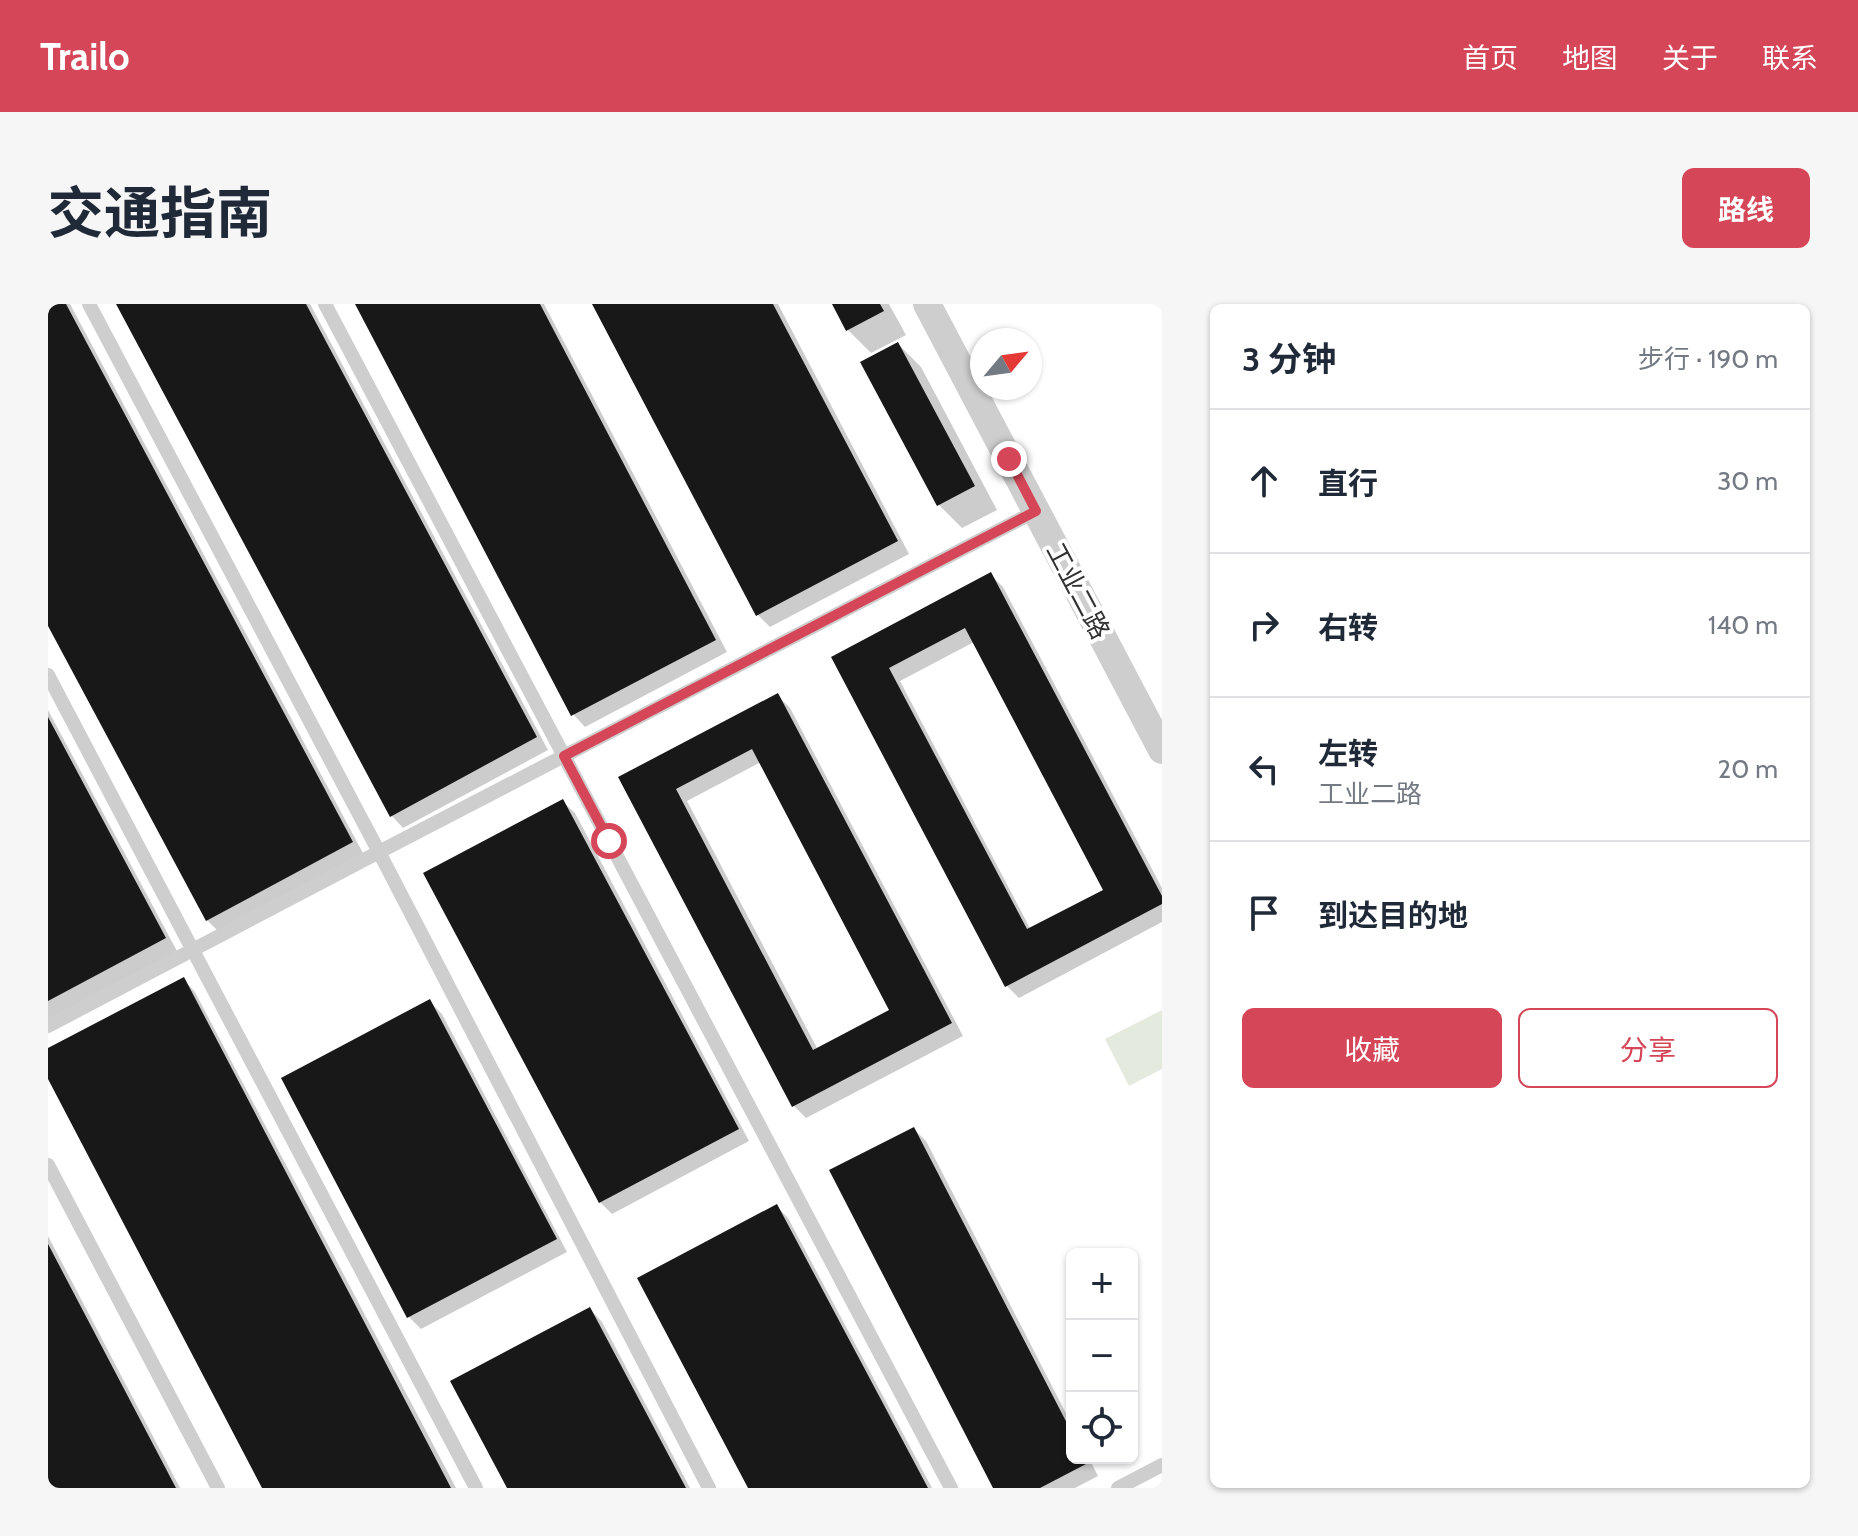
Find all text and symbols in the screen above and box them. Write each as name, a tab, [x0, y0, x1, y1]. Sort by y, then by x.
text: Trailo	[40, 33, 130, 80]
text: 首页	[1462, 41, 1518, 75]
text: 地图	[1562, 41, 1618, 75]
text: 关于	[1662, 41, 1718, 75]
text: 联系	[1762, 41, 1818, 75]
button: 路线	[1682, 168, 1810, 248]
text: 交通指南	[48, 179, 272, 247]
north arrow	[970, 328, 1042, 400]
text: 3 分钟	[1242, 338, 1336, 380]
text: 步行 · 190 m	[1638, 343, 1778, 375]
route end	[991, 441, 1027, 477]
icon: ahead	[1242, 459, 1286, 503]
text: 直行	[1318, 465, 1378, 502]
text: 30 m	[1717, 465, 1778, 497]
street label: 工业二路	[1039, 538, 1117, 644]
icon: right	[1242, 603, 1286, 647]
text: 右转	[1318, 609, 1378, 646]
text: 140 m	[1708, 609, 1778, 641]
text: 左转	[1318, 735, 1378, 772]
icon: left	[1242, 747, 1286, 791]
text: 20 m	[1718, 753, 1778, 785]
text: 工业二路	[1318, 778, 1422, 810]
route start	[591, 823, 627, 859]
icon: arrive	[1242, 891, 1286, 935]
text: 到达目的地	[1318, 897, 1468, 934]
button: 收藏	[1242, 1008, 1502, 1088]
button: 分享	[1518, 1008, 1778, 1088]
map controls	[1066, 1248, 1138, 1464]
button: +	[1066, 1248, 1138, 1320]
button: −	[1066, 1320, 1138, 1392]
button: locate	[1066, 1392, 1138, 1464]

